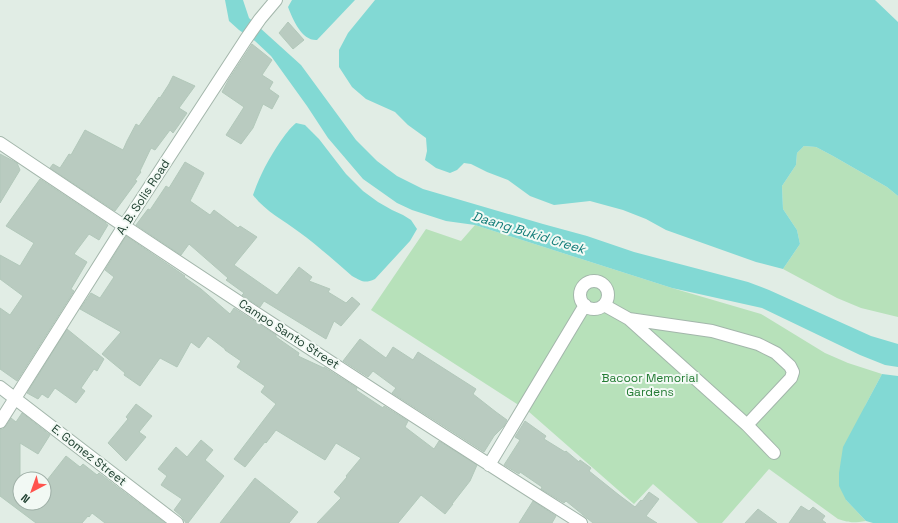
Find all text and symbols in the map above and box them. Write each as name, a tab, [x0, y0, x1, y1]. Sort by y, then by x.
street label: A. B. Solis Road	[113, 156, 173, 238]
water label: Daang Bukid Creek	[470, 207, 589, 258]
street label: Campo Santo Street	[236, 295, 342, 373]
park label: Bacoor Memorial Gardens	[602, 370, 698, 400]
street label: E. Gomez Street	[48, 421, 130, 489]
north arrow	[12, 471, 52, 511]
text: N	[18, 491, 33, 506]

